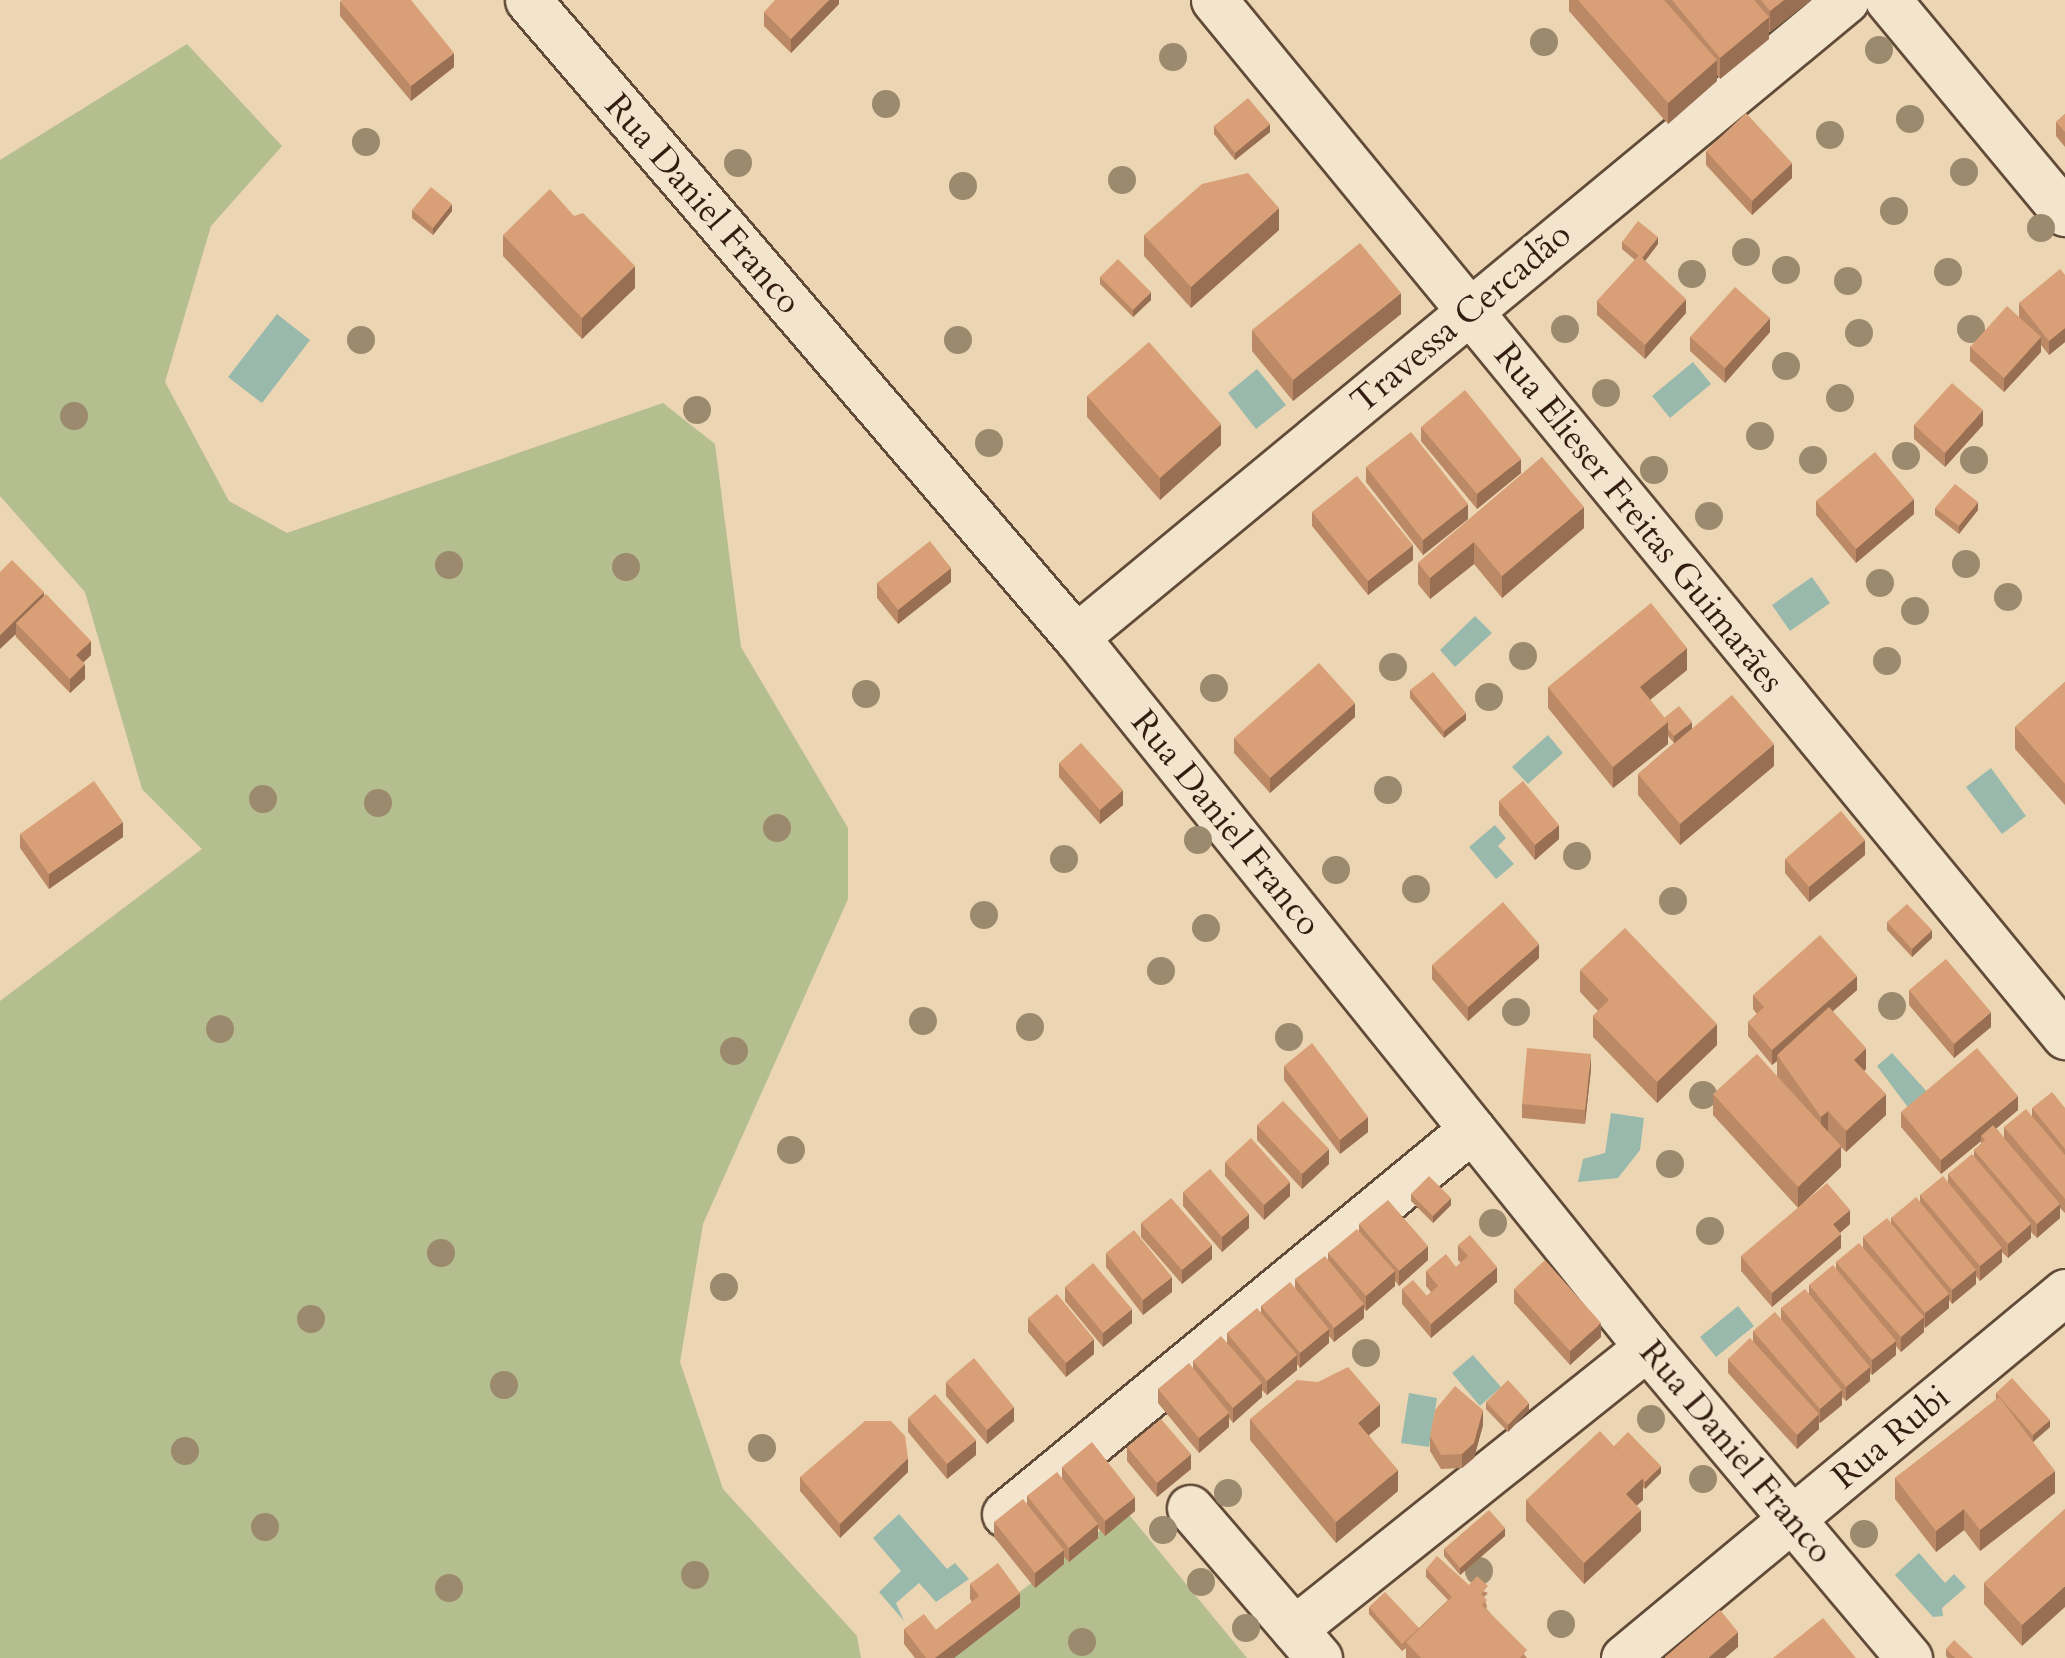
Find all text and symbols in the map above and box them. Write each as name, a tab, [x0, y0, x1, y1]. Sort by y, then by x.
street label: Rua Daniel Franco	[596, 85, 810, 323]
street label: Travessa Cercadão	[1342, 214, 1580, 422]
street label: Rua Elieser Freitas Guimarães	[1485, 335, 1793, 701]
street label: Rua Daniel Franco	[1122, 702, 1330, 944]
street label: Rua Daniel Franco	[1631, 1332, 1841, 1572]
street label: Rua Rubi	[1824, 1376, 1958, 1498]

